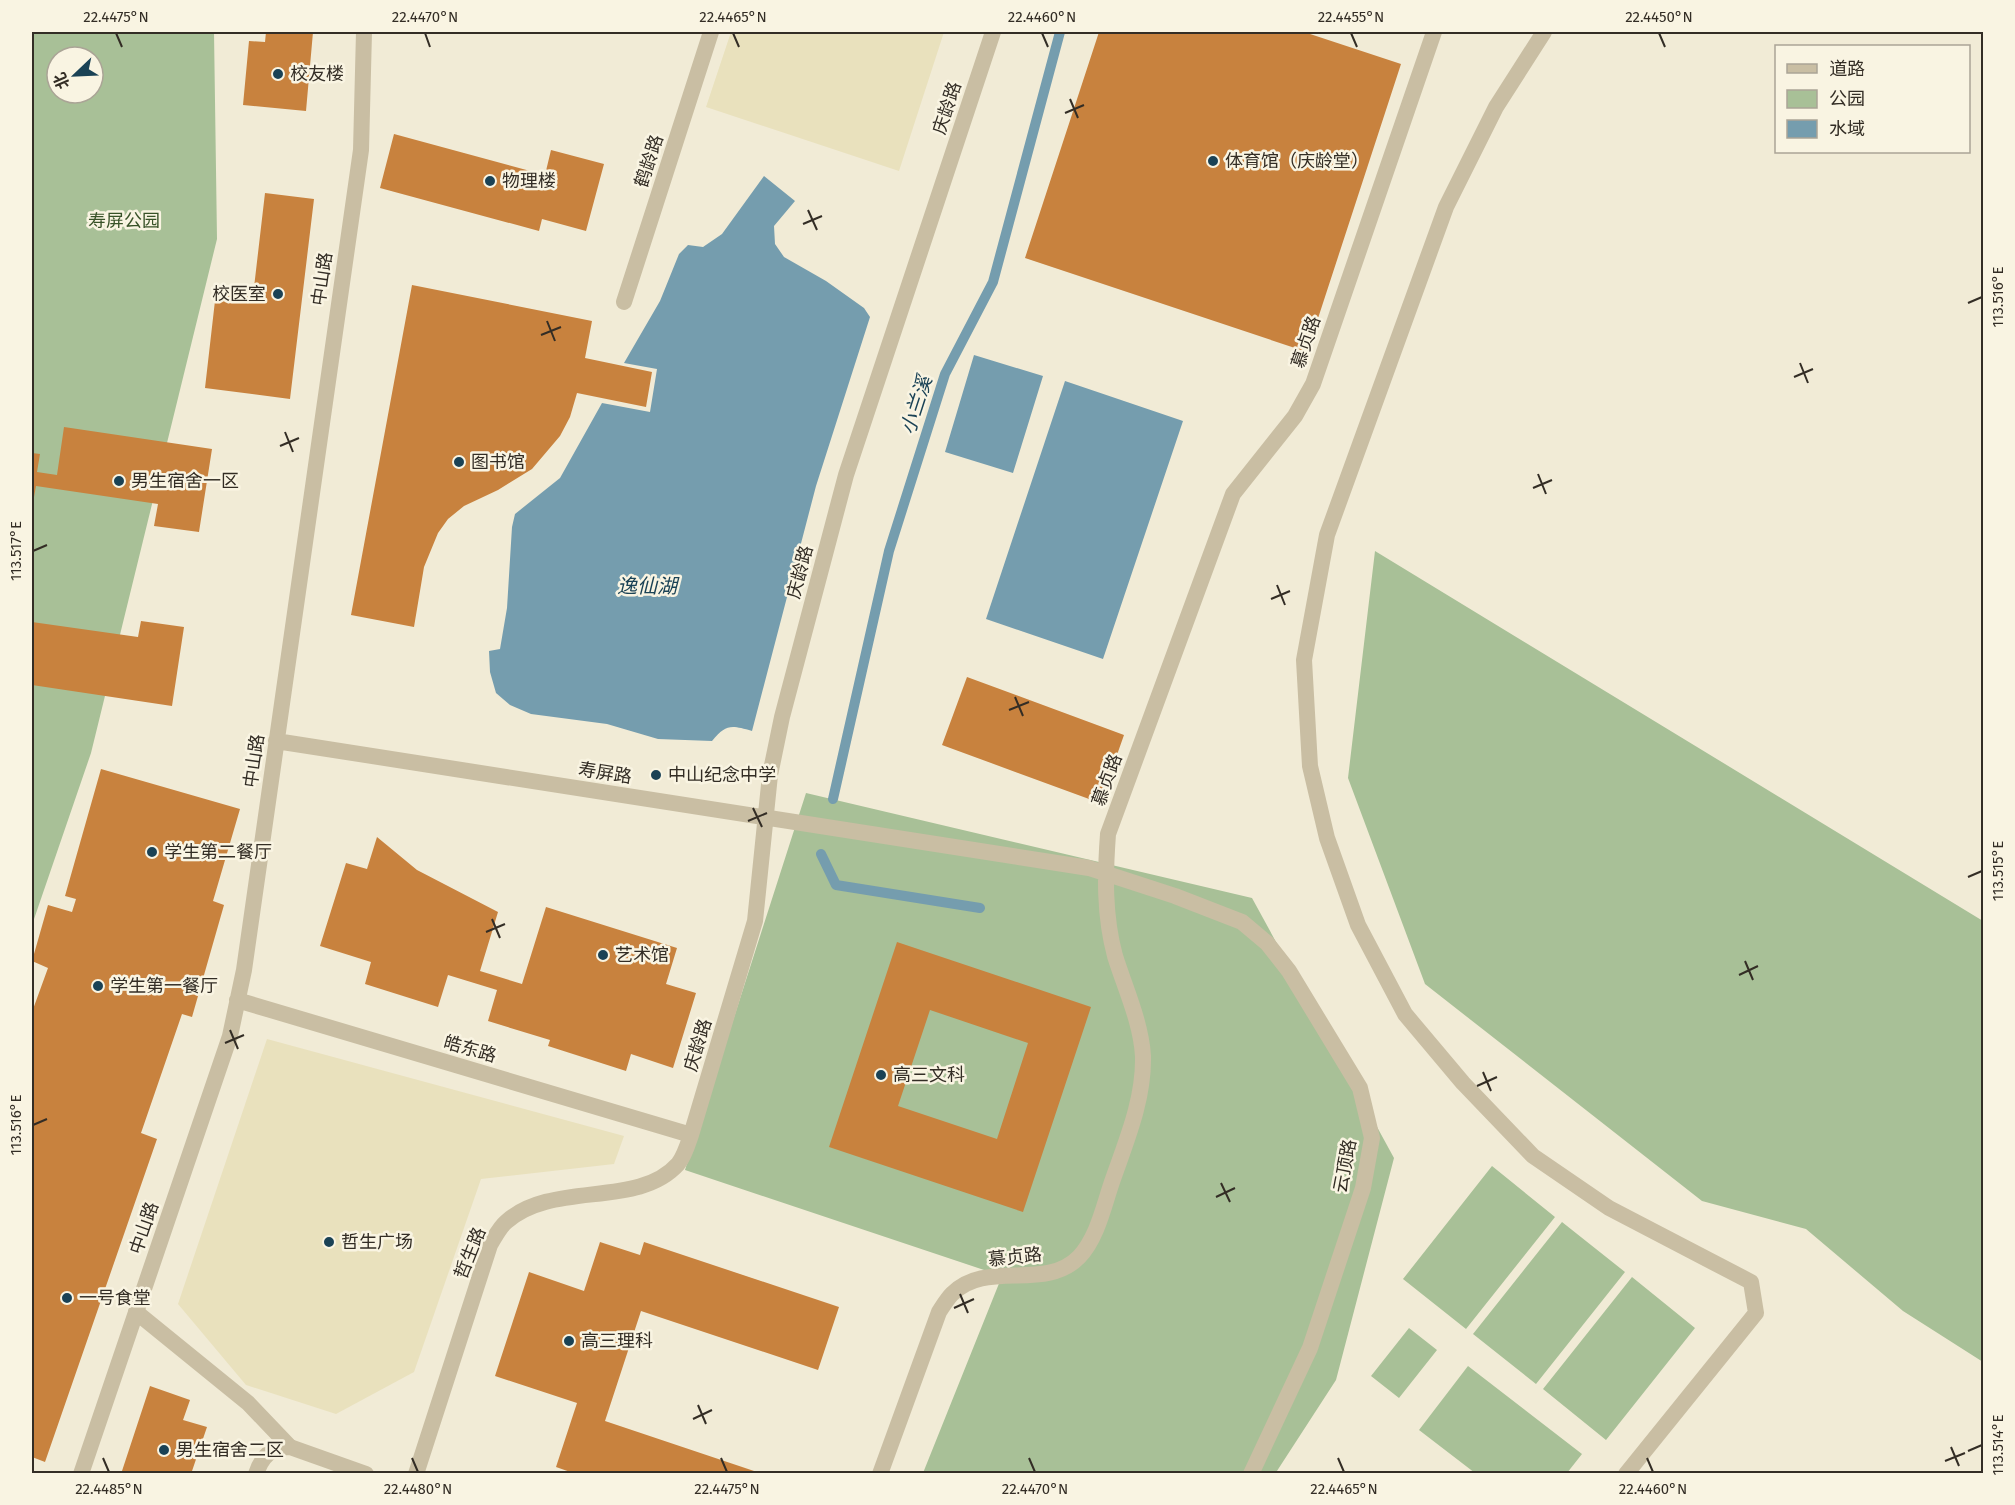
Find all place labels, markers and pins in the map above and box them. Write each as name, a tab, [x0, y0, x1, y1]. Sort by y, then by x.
place label: 校友楼	[290, 63, 344, 85]
marker: 校友楼	[271, 67, 285, 81]
place label: 体育馆（庆龄堂）	[1225, 150, 1369, 172]
marker: 体育馆（庆龄堂）	[1206, 154, 1220, 168]
place label: 物理楼	[502, 170, 556, 192]
marker: 物理楼	[483, 174, 497, 188]
place label: 校医室	[212, 283, 266, 305]
marker: 校医室	[271, 287, 285, 301]
place label: 图书馆	[471, 451, 525, 473]
marker: 图书馆	[452, 455, 466, 469]
place label: 男生宿舍一区	[131, 470, 239, 492]
marker: 男生宿舍一区	[112, 474, 126, 488]
place label: 中山纪念中学	[668, 764, 776, 786]
marker: 中山纪念中学	[649, 768, 663, 782]
place label: 学生第二餐厅	[164, 841, 272, 863]
marker: 学生第二餐厅	[145, 845, 159, 859]
place label: 艺术馆	[615, 944, 669, 966]
marker: 艺术馆	[596, 948, 610, 962]
place label: 学生第一餐厅	[110, 975, 218, 997]
marker: 学生第一餐厅	[91, 979, 105, 993]
place label: 高三文科	[893, 1064, 965, 1086]
marker: 高三文科	[874, 1068, 888, 1082]
place label: 哲生广场	[341, 1231, 413, 1253]
marker: 哲生广场	[322, 1235, 336, 1249]
place label: 一号食堂	[79, 1287, 151, 1309]
marker: 一号食堂	[60, 1291, 74, 1305]
place label: 高三理科	[581, 1330, 653, 1352]
marker: 高三理科	[562, 1334, 576, 1348]
place label: 男生宿舍二区	[176, 1439, 284, 1461]
marker: 男生宿舍二区	[157, 1443, 171, 1457]

